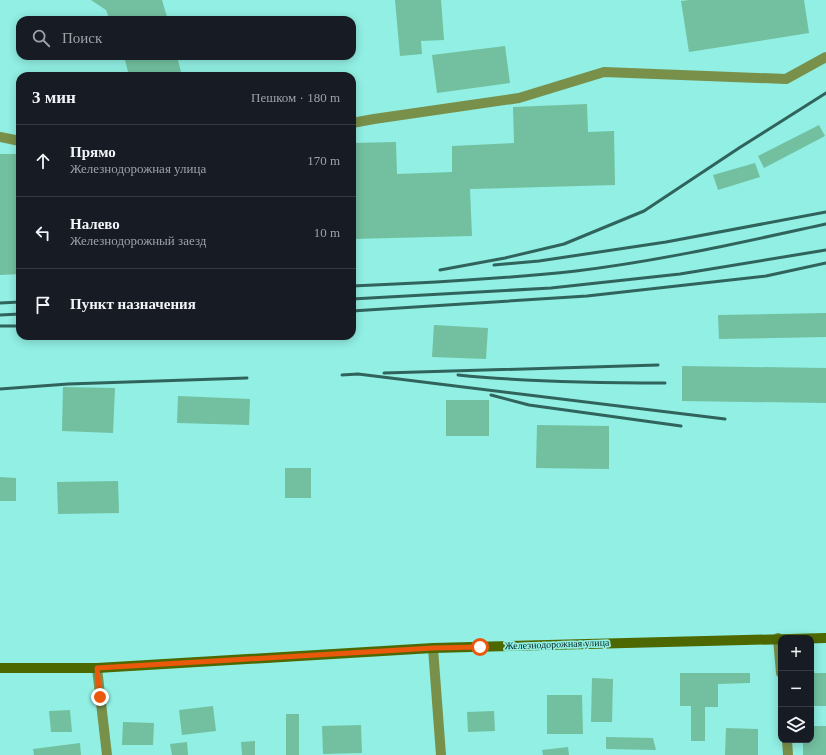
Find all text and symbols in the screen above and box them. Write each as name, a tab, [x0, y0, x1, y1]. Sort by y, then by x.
search box	[16, 16, 356, 60]
icon: search	[30, 27, 52, 49]
text: Поиск	[62, 30, 102, 46]
text: 3 мин	[32, 88, 76, 107]
text: Пешком · 180 m	[251, 90, 340, 105]
text: Прямо	[70, 144, 116, 160]
icon: ahead	[32, 150, 54, 172]
text: 170 m	[307, 153, 340, 168]
text: Железнодорожная улица	[70, 161, 206, 176]
text: Налево	[70, 216, 120, 232]
icon: left	[32, 222, 54, 244]
text: 10 m	[314, 225, 340, 240]
text: Железнодорожный заезд	[70, 233, 206, 248]
icon: arrive	[32, 294, 54, 316]
text: Пункт назначения	[70, 296, 196, 312]
map controls	[778, 635, 814, 743]
button: +	[778, 635, 814, 671]
street label: Железнодорожная улица	[504, 637, 610, 651]
route start	[471, 638, 489, 656]
button: −	[778, 671, 814, 707]
route end	[91, 688, 109, 706]
button: layers	[778, 707, 814, 743]

